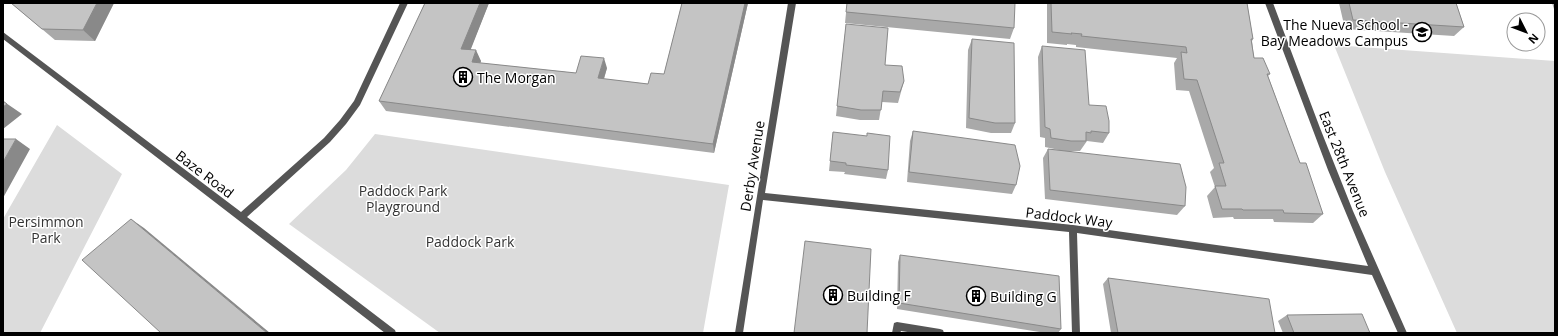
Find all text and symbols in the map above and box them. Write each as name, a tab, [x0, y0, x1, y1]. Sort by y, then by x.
north arrow	[1506, 12, 1546, 52]
place label: The Nueva School - Bay Meadows Campus	[1261, 15, 1408, 50]
school or university icon: The Nueva School - Bay Meadows Campus	[1411, 21, 1433, 43]
text: N	[1525, 31, 1542, 47]
building icon: The Morgan	[452, 66, 474, 88]
place label: The Morgan	[477, 68, 556, 87]
street label: East 28th Avenue	[1315, 108, 1375, 220]
street label: Derby Avenue	[735, 119, 769, 213]
street label: Baze Road	[172, 146, 238, 202]
park label: Paddock Park Playground	[359, 181, 448, 216]
street label: Paddock Way	[1025, 202, 1114, 232]
park label: Persimmon Park	[8, 212, 84, 247]
park label: Paddock Park	[426, 232, 515, 251]
building icon: Building F	[822, 284, 844, 306]
building icon: Building G	[965, 285, 987, 307]
place label: Building F	[847, 286, 911, 305]
place label: Building G	[990, 287, 1057, 306]

